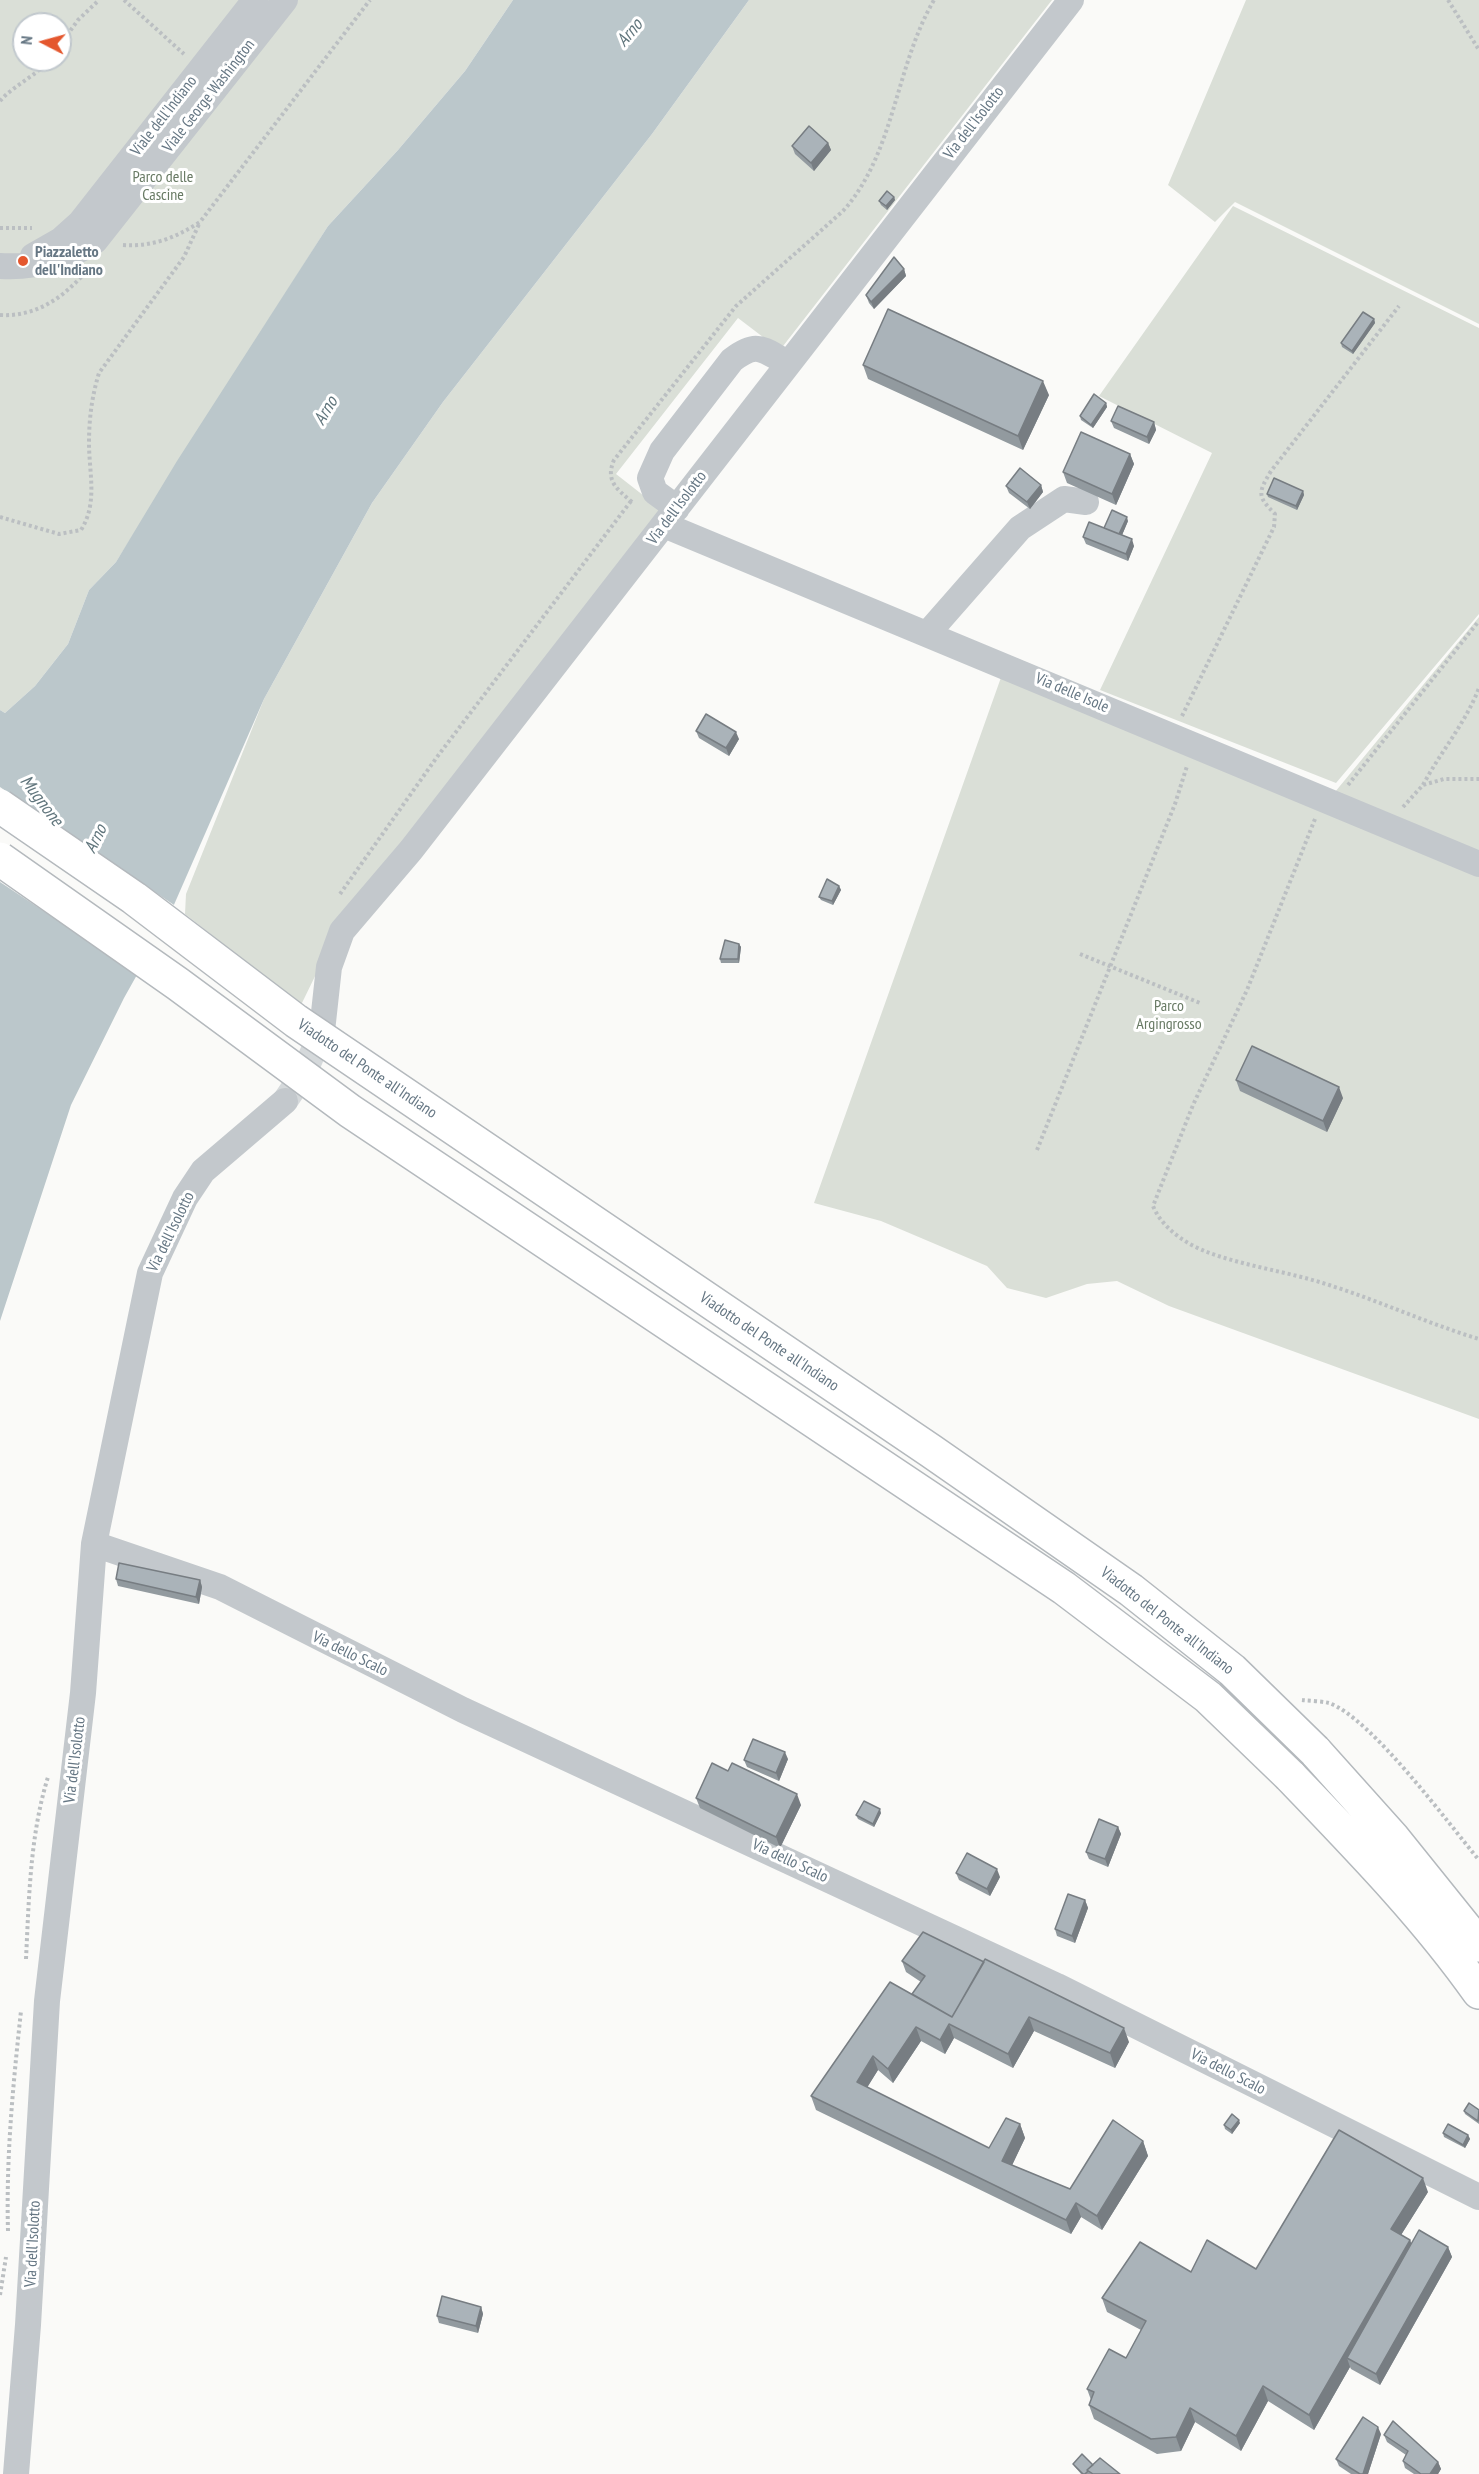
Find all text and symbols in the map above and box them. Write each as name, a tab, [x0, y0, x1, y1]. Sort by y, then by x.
north arrow	[12, 12, 72, 72]
water label: Arno	[612, 15, 648, 51]
text: N	[16, 35, 36, 46]
street label: Viale George Washington	[159, 36, 259, 156]
street label: Viale dell'Indiano	[127, 72, 201, 160]
street label: Via dell'Isolotto	[940, 83, 1008, 163]
park label: Parco delle Cascine	[133, 167, 193, 205]
place label: Piazzaletto dell'Indiano	[35, 242, 103, 280]
marker: Piazzaletto dell'Indiano	[16, 254, 30, 268]
water label: Arno	[309, 393, 343, 429]
street label: Via dell'Isolotto	[643, 468, 711, 548]
street label: Via delle Isole	[1032, 669, 1112, 717]
water label: Mugnone	[15, 771, 67, 831]
water label: Arno	[80, 821, 112, 857]
park label: Parco Argingrosso	[1136, 996, 1202, 1034]
street label: Viadotto del Ponte all'Indiano	[294, 1015, 440, 1123]
street label: Via dell'Isolotto	[143, 1189, 199, 1275]
street label: Viadotto del Ponte all'Indiano	[696, 1288, 842, 1396]
street label: Viadotto del Ponte all'Indiano	[1096, 1563, 1238, 1679]
street label: Via dello Scalo	[309, 1627, 391, 1681]
street label: Via dell'Isolotto	[60, 1716, 90, 1804]
street label: Via dello Scalo	[749, 1835, 831, 1887]
street label: Via dello Scalo	[1187, 2045, 1269, 2099]
street label: Via dell'Isolotto	[21, 2200, 45, 2288]

